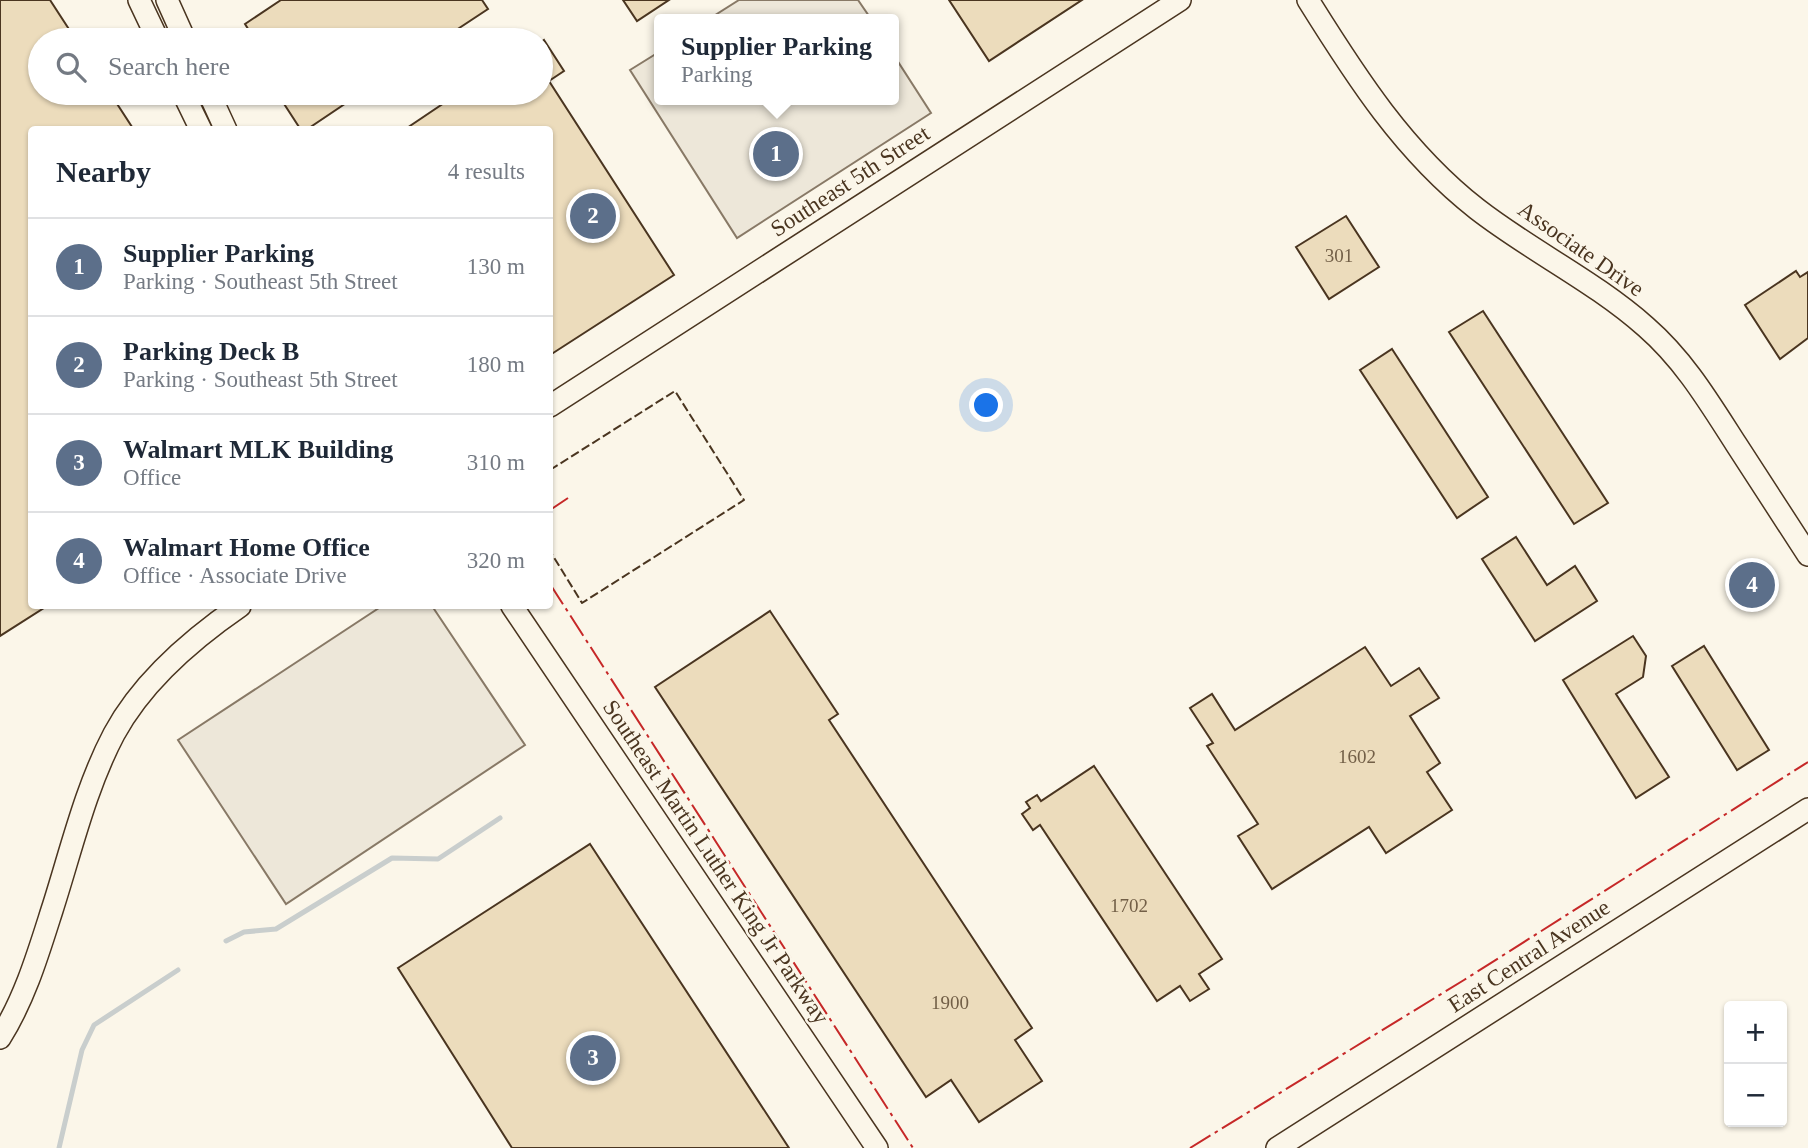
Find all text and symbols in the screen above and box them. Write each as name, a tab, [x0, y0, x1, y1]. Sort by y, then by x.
popup	[654, 14, 899, 105]
search box	[28, 28, 553, 105]
text: Supplier Parking	[681, 32, 872, 61]
icon: search	[52, 48, 90, 86]
text: Search here	[108, 52, 230, 81]
text: Parking	[681, 62, 753, 87]
street label: Southeast 5th Street	[766, 120, 934, 242]
pin: 1	[753, 128, 799, 180]
text: Nearby	[56, 155, 151, 188]
text: 4 results	[448, 159, 525, 184]
pin: 2	[570, 190, 616, 242]
street label: Associate Drive	[1513, 196, 1649, 302]
text: Supplier Parking	[123, 239, 314, 268]
house number: 301	[1325, 245, 1353, 266]
text: 1	[73, 254, 85, 279]
text: 130 m	[467, 254, 525, 279]
text: Parking · Southeast 5th Street	[123, 269, 398, 294]
text: Parking Deck B	[123, 337, 299, 366]
text: 2	[73, 352, 85, 377]
text: 180 m	[467, 352, 525, 377]
text: Parking · Southeast 5th Street	[123, 367, 398, 392]
your location	[969, 388, 1003, 422]
text: Walmart MLK Building	[123, 435, 393, 464]
text: 3	[73, 450, 85, 475]
text: 310 m	[467, 450, 525, 475]
text: Office	[123, 465, 181, 490]
text: Walmart Home Office	[123, 533, 370, 562]
text: 4	[73, 548, 85, 573]
text: 320 m	[467, 548, 525, 573]
pin: 4	[1729, 559, 1775, 611]
text: Office · Associate Drive	[123, 563, 347, 588]
street label: Southeast Martin Luther King Jr Parkway	[598, 695, 834, 1029]
house number: 1602	[1338, 746, 1376, 767]
street label: East Central Avenue	[1444, 894, 1614, 1018]
house number: 1702	[1110, 895, 1148, 916]
house number: 1900	[931, 992, 969, 1013]
map controls	[1724, 1001, 1787, 1127]
button: +	[1724, 1001, 1787, 1064]
pin: 3	[570, 1032, 616, 1084]
button: −	[1724, 1064, 1787, 1127]

